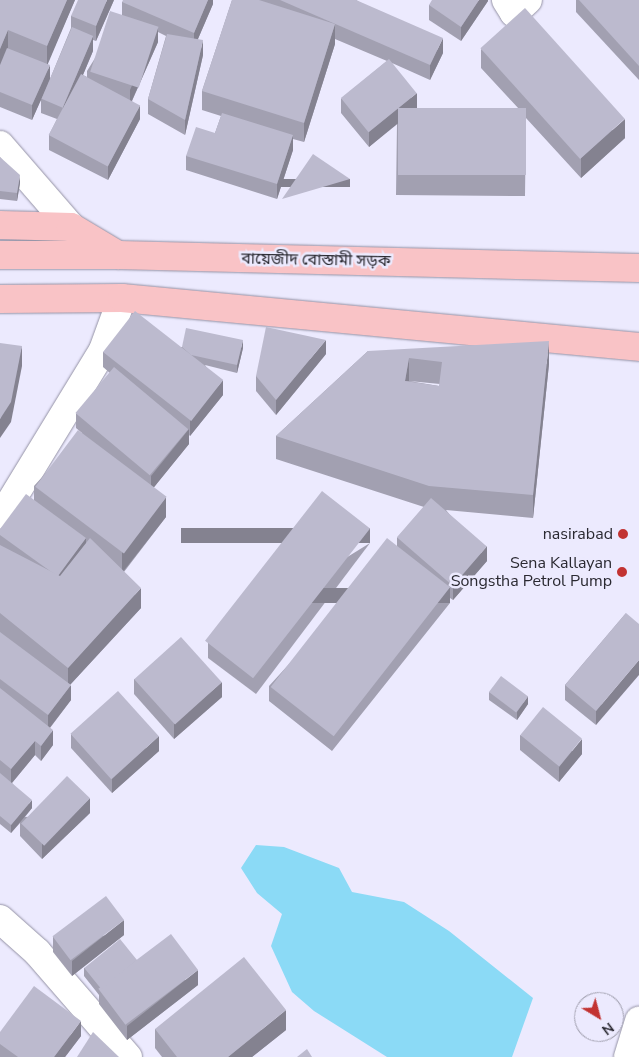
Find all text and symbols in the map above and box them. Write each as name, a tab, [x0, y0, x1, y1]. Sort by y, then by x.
street label: বায়েজীদ বোস্তামী সড়ক	[241, 249, 391, 271]
place label: nasirabad	[543, 524, 613, 544]
marker: nasirabad	[617, 528, 629, 540]
place label: Sena Kallayan Songstha Petrol Pump	[451, 553, 612, 591]
marker: Sena Kallayan Songstha Petrol Pump	[616, 566, 628, 578]
north arrow	[574, 992, 624, 1042]
text: N	[598, 1018, 618, 1039]

